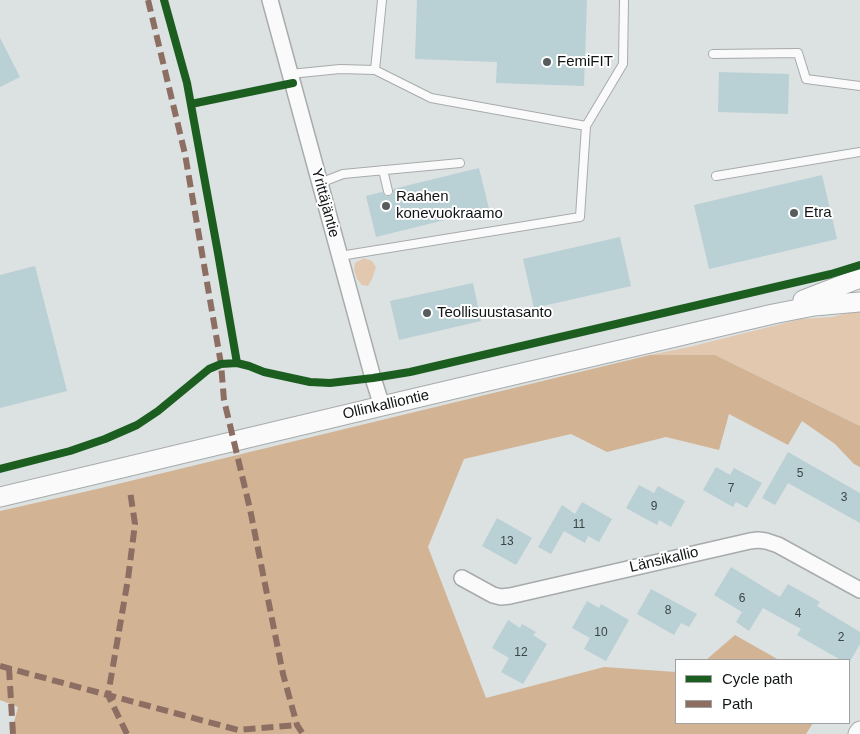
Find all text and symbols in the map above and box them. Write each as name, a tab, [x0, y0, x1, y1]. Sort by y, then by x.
place label: FemiFIT	[557, 53, 613, 71]
marker: FemiFIT	[541, 56, 553, 68]
street label: Yrittäjäntie	[307, 166, 343, 240]
place label: Raahen konevuokraamo	[396, 188, 503, 223]
marker: Raahen konevuokraamo	[380, 200, 392, 212]
place label: Etra	[804, 204, 832, 222]
marker: Etra	[788, 207, 800, 219]
place label: Teollisuustasanto	[437, 304, 552, 322]
marker: Teollisuustasanto	[421, 307, 433, 319]
street label: Ollinkalliontie	[341, 386, 431, 424]
house number: 5	[797, 467, 803, 481]
house number: 7	[728, 482, 734, 496]
house number: 3	[841, 491, 847, 505]
house number: 9	[651, 500, 657, 514]
house number: 11	[573, 518, 585, 532]
house number: 13	[500, 535, 514, 549]
street label: Länsikallio	[628, 543, 700, 577]
house number: 6	[739, 592, 745, 606]
house number: 8	[665, 604, 671, 618]
house number: 4	[795, 607, 801, 621]
house number: 10	[594, 626, 608, 640]
house number: 2	[838, 631, 844, 645]
house number: 12	[514, 646, 528, 660]
legend	[675, 659, 850, 724]
text: Cycle path	[722, 670, 793, 687]
text: Path	[722, 695, 753, 712]

